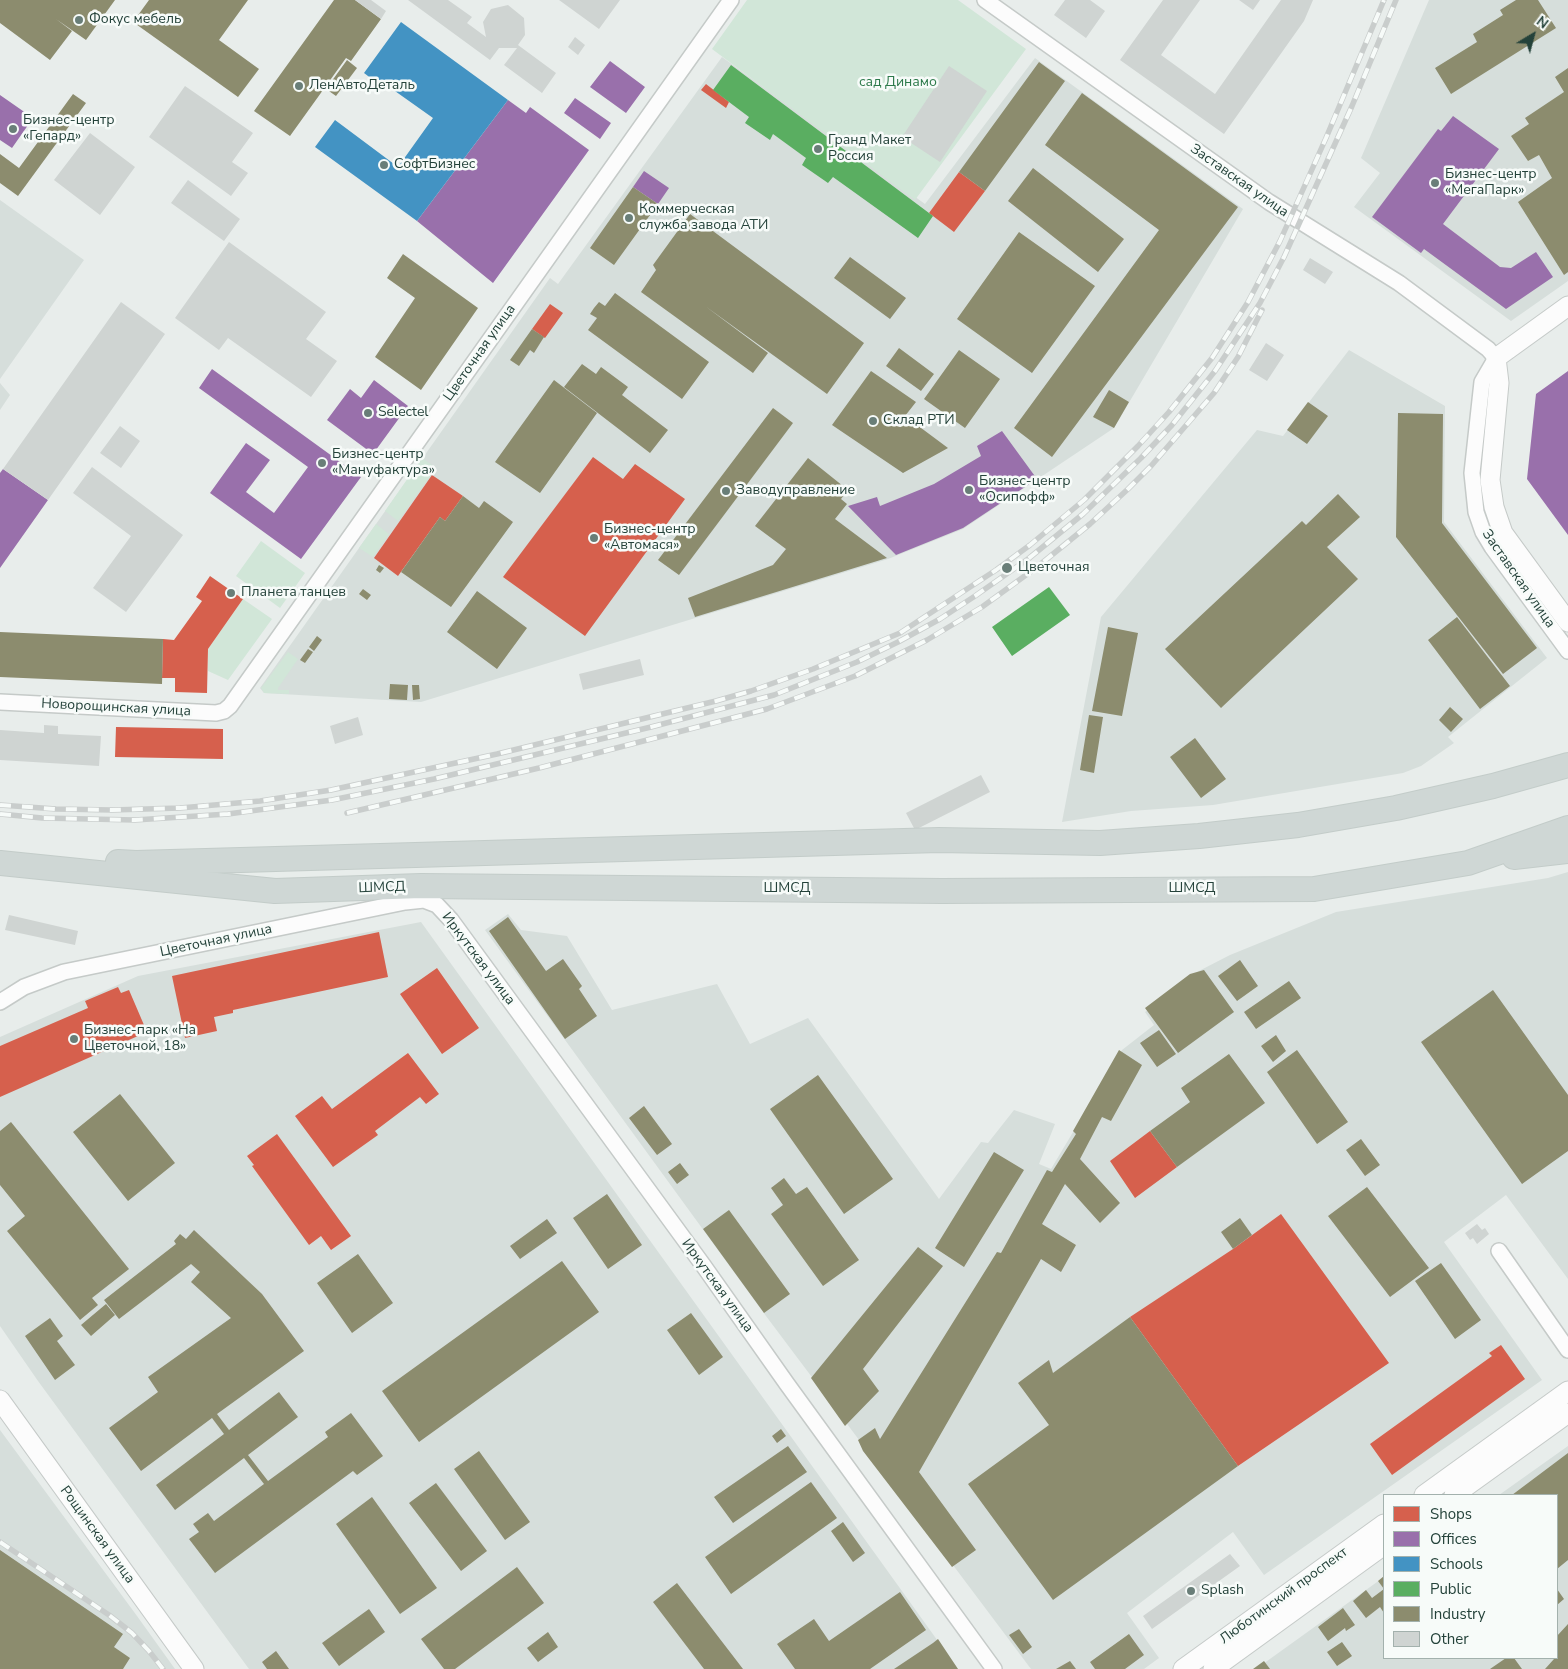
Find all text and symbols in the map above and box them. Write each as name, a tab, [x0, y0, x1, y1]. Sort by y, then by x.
north arrow	[1508, 10, 1558, 60]
place label: Фокус мебель	[89, 12, 181, 28]
text: N	[1532, 12, 1552, 33]
marker: Фокус мебель	[73, 14, 85, 26]
park label: сад Динамо	[859, 75, 937, 91]
place label: ЛенАвтоДеталь	[309, 78, 415, 94]
marker: ЛенАвтоДеталь	[293, 80, 305, 92]
place label: Бизнес-центр «Гепард»	[23, 113, 114, 146]
marker: Бизнес-центр «Гепард»	[7, 123, 19, 135]
place label: Гранд Макет Россия	[828, 133, 911, 166]
street label: Заставская улица	[1187, 141, 1291, 221]
marker: Гранд Макет Россия	[812, 143, 824, 155]
place label: СофтБизнес	[394, 157, 475, 173]
marker: СофтБизнес	[378, 159, 390, 171]
place label: Бизнес-центр «МегаПарк»	[1445, 167, 1536, 200]
marker: Бизнес-центр «МегаПарк»	[1429, 177, 1441, 189]
place label: Коммерческая служба завода АТИ	[639, 202, 768, 234]
marker: Коммерческая служба завода АТИ	[623, 212, 635, 224]
street label: Цветочная улица	[440, 301, 520, 405]
place label: Selectel	[378, 405, 428, 421]
marker: Selectel	[362, 407, 374, 419]
place label: Склад РТИ	[883, 413, 955, 429]
marker: Склад РТИ	[867, 415, 879, 427]
place label: Бизнес-центр «Мануфактура»	[332, 447, 435, 480]
marker: Бизнес-центр «Мануфактура»	[316, 457, 328, 469]
place label: Бизнес-центр «Осипофф»	[979, 474, 1070, 507]
place label: Заводуправление	[736, 483, 855, 499]
marker: Бизнес-центр «Осипофф»	[963, 484, 975, 496]
marker: Заводуправление	[720, 485, 732, 497]
place label: Бизнес-центр «Автомася»	[604, 522, 695, 554]
street label: Заставская улица	[1478, 527, 1558, 631]
marker: Бизнес-центр «Автомася»	[588, 532, 600, 544]
place label: Цветочная	[1018, 560, 1089, 576]
marker: Цветочная	[1000, 561, 1014, 575]
place label: Планета танцев	[241, 585, 346, 601]
marker: Планета танцев	[225, 587, 237, 599]
street label: Новорощинская улица	[41, 696, 191, 720]
street label: ШМСД	[358, 879, 406, 897]
street label: ШМСД	[763, 881, 811, 897]
street label: ШМСД	[1168, 881, 1216, 897]
street label: Иркутская улица	[438, 909, 518, 1009]
street label: Цветочная улица	[158, 921, 274, 961]
place label: Бизнес-парк «На Цветочной, 18»	[84, 1023, 196, 1056]
marker: Бизнес-парк «На Цветочной, 18»	[68, 1033, 80, 1045]
street label: Иркутская улица	[677, 1236, 757, 1336]
street label: Рощинская улица	[56, 1483, 138, 1587]
legend	[1383, 1494, 1558, 1659]
text: Shops	[1430, 1504, 1472, 1524]
text: Offices	[1430, 1529, 1477, 1549]
street label: Люботинский проспект	[1217, 1544, 1351, 1648]
text: Schools	[1430, 1554, 1483, 1574]
text: Public	[1430, 1579, 1471, 1599]
place label: Splash	[1201, 1583, 1244, 1599]
marker: Splash	[1185, 1585, 1197, 1597]
text: Industry	[1430, 1604, 1485, 1624]
text: Other	[1430, 1629, 1469, 1649]

